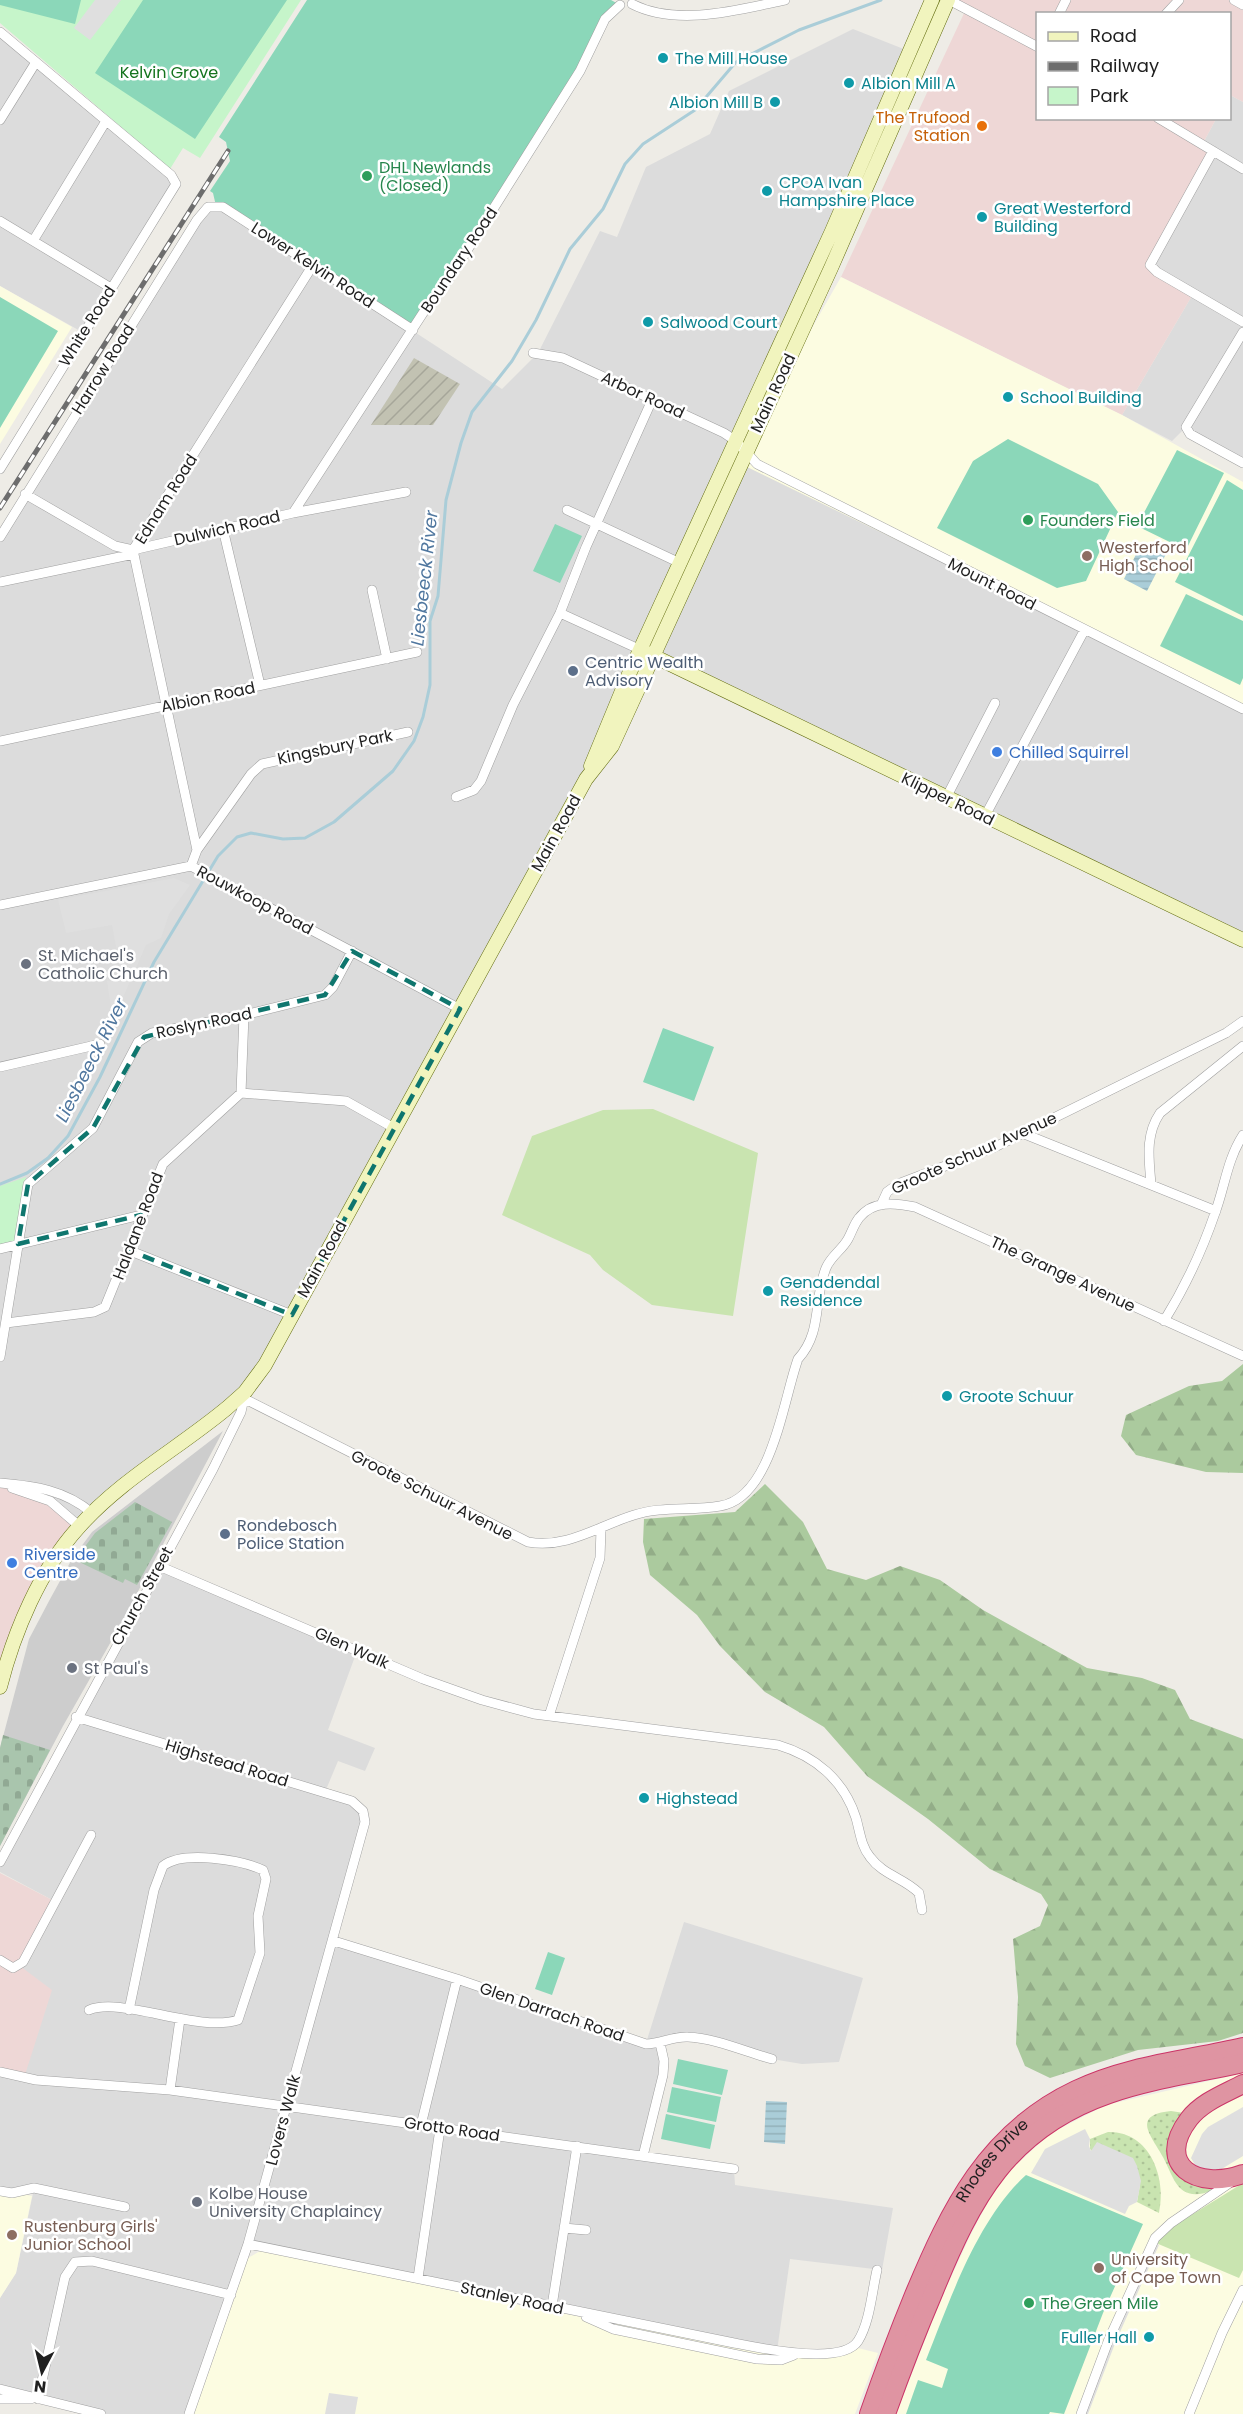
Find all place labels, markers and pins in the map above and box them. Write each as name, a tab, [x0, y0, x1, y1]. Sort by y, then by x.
place label: The Mill House	[675, 47, 788, 70]
marker: The Mill House	[656, 51, 670, 65]
place label: Albion Mill A	[861, 72, 956, 95]
marker: Albion Mill A	[842, 76, 856, 90]
place label: Albion Mill B	[669, 91, 763, 114]
marker: Albion Mill B	[768, 95, 782, 109]
place label: The Trufood Station	[875, 106, 970, 147]
marker: The Trufood Station	[975, 119, 989, 133]
place label: DHL Newlands (Closed)	[379, 156, 491, 197]
marker: DHL Newlands (Closed)	[360, 169, 374, 183]
place label: CPOA Ivan Hampshire Place	[779, 171, 915, 212]
marker: CPOA Ivan Hampshire Place	[760, 184, 774, 198]
place label: Great Westerford Building	[994, 197, 1131, 238]
marker: Great Westerford Building	[975, 210, 989, 224]
place label: Salwood Court	[660, 311, 778, 334]
marker: Salwood Court	[641, 315, 655, 329]
place label: School Building	[1020, 386, 1142, 409]
marker: School Building	[1001, 390, 1015, 404]
place label: Founders Field	[1040, 509, 1155, 532]
marker: Founders Field	[1021, 513, 1035, 527]
place label: Westerford High School	[1099, 536, 1193, 577]
marker: Westerford High School	[1080, 549, 1094, 563]
place label: Centric Wealth Advisory	[585, 651, 704, 692]
marker: Centric Wealth Advisory	[566, 664, 580, 678]
place label: Chilled Squirrel	[1009, 741, 1129, 764]
marker: Chilled Squirrel	[990, 745, 1004, 759]
place label: St. Michael's Catholic Church	[38, 944, 168, 985]
marker: St. Michael's Catholic Church	[19, 957, 33, 971]
place label: Genadendal Residence	[780, 1271, 880, 1312]
marker: Genadendal Residence	[761, 1284, 775, 1298]
place label: Groote Schuur	[959, 1385, 1074, 1408]
marker: Groote Schuur	[940, 1389, 954, 1403]
place label: Rondebosch Police Station	[237, 1514, 345, 1555]
marker: Rondebosch Police Station	[218, 1527, 232, 1541]
place label: Riverside Centre	[24, 1543, 96, 1584]
marker: Riverside Centre	[5, 1556, 19, 1570]
place label: St Paul's	[84, 1657, 149, 1680]
marker: St Paul's	[65, 1661, 79, 1675]
place label: Highstead	[656, 1787, 738, 1810]
marker: Highstead	[637, 1791, 651, 1805]
place label: Kolbe House University Chaplaincy	[209, 2182, 382, 2223]
marker: Kolbe House University Chaplaincy	[190, 2195, 204, 2209]
place label: Rustenburg Girls' Junior School	[24, 2215, 158, 2256]
marker: Rustenburg Girls' Junior School	[5, 2228, 19, 2242]
place label: University of Cape Town	[1111, 2248, 1221, 2289]
marker: University of Cape Town	[1092, 2261, 1106, 2275]
place label: The Green Mile	[1041, 2292, 1159, 2315]
marker: The Green Mile	[1022, 2296, 1036, 2310]
place label: Fuller Hall	[1061, 2326, 1137, 2349]
marker: Fuller Hall	[1142, 2330, 1156, 2344]

